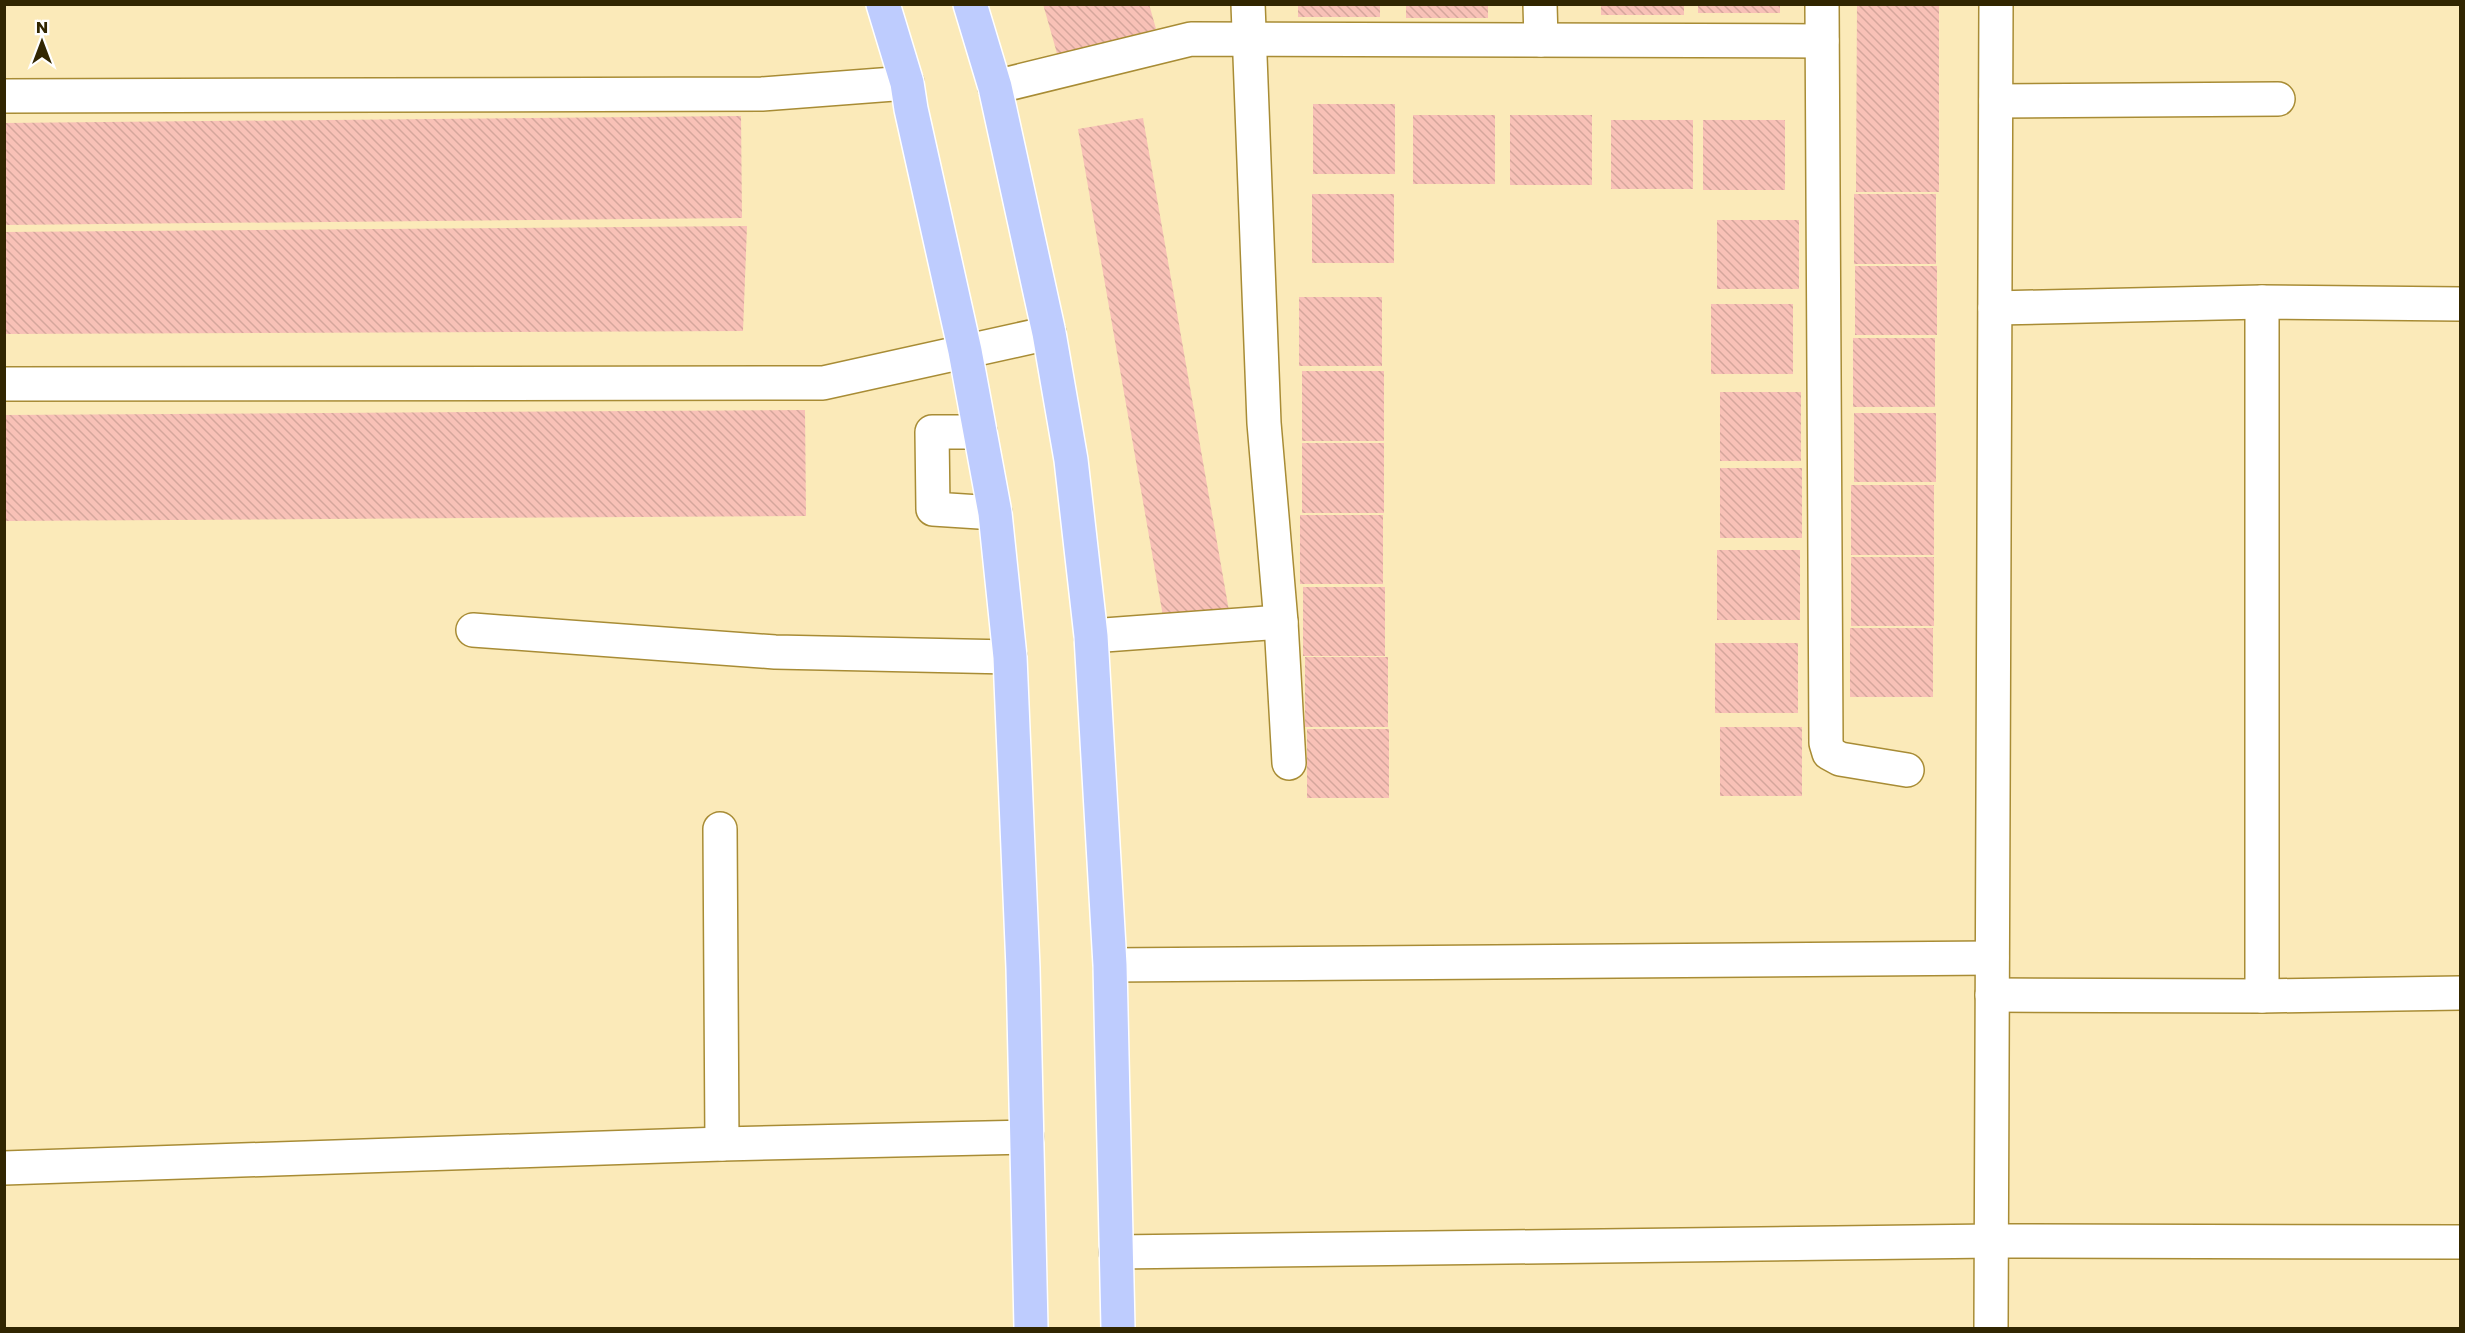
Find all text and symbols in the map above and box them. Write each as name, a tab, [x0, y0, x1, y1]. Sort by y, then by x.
north arrow	[12, 12, 72, 72]
text: N	[36, 16, 48, 39]

